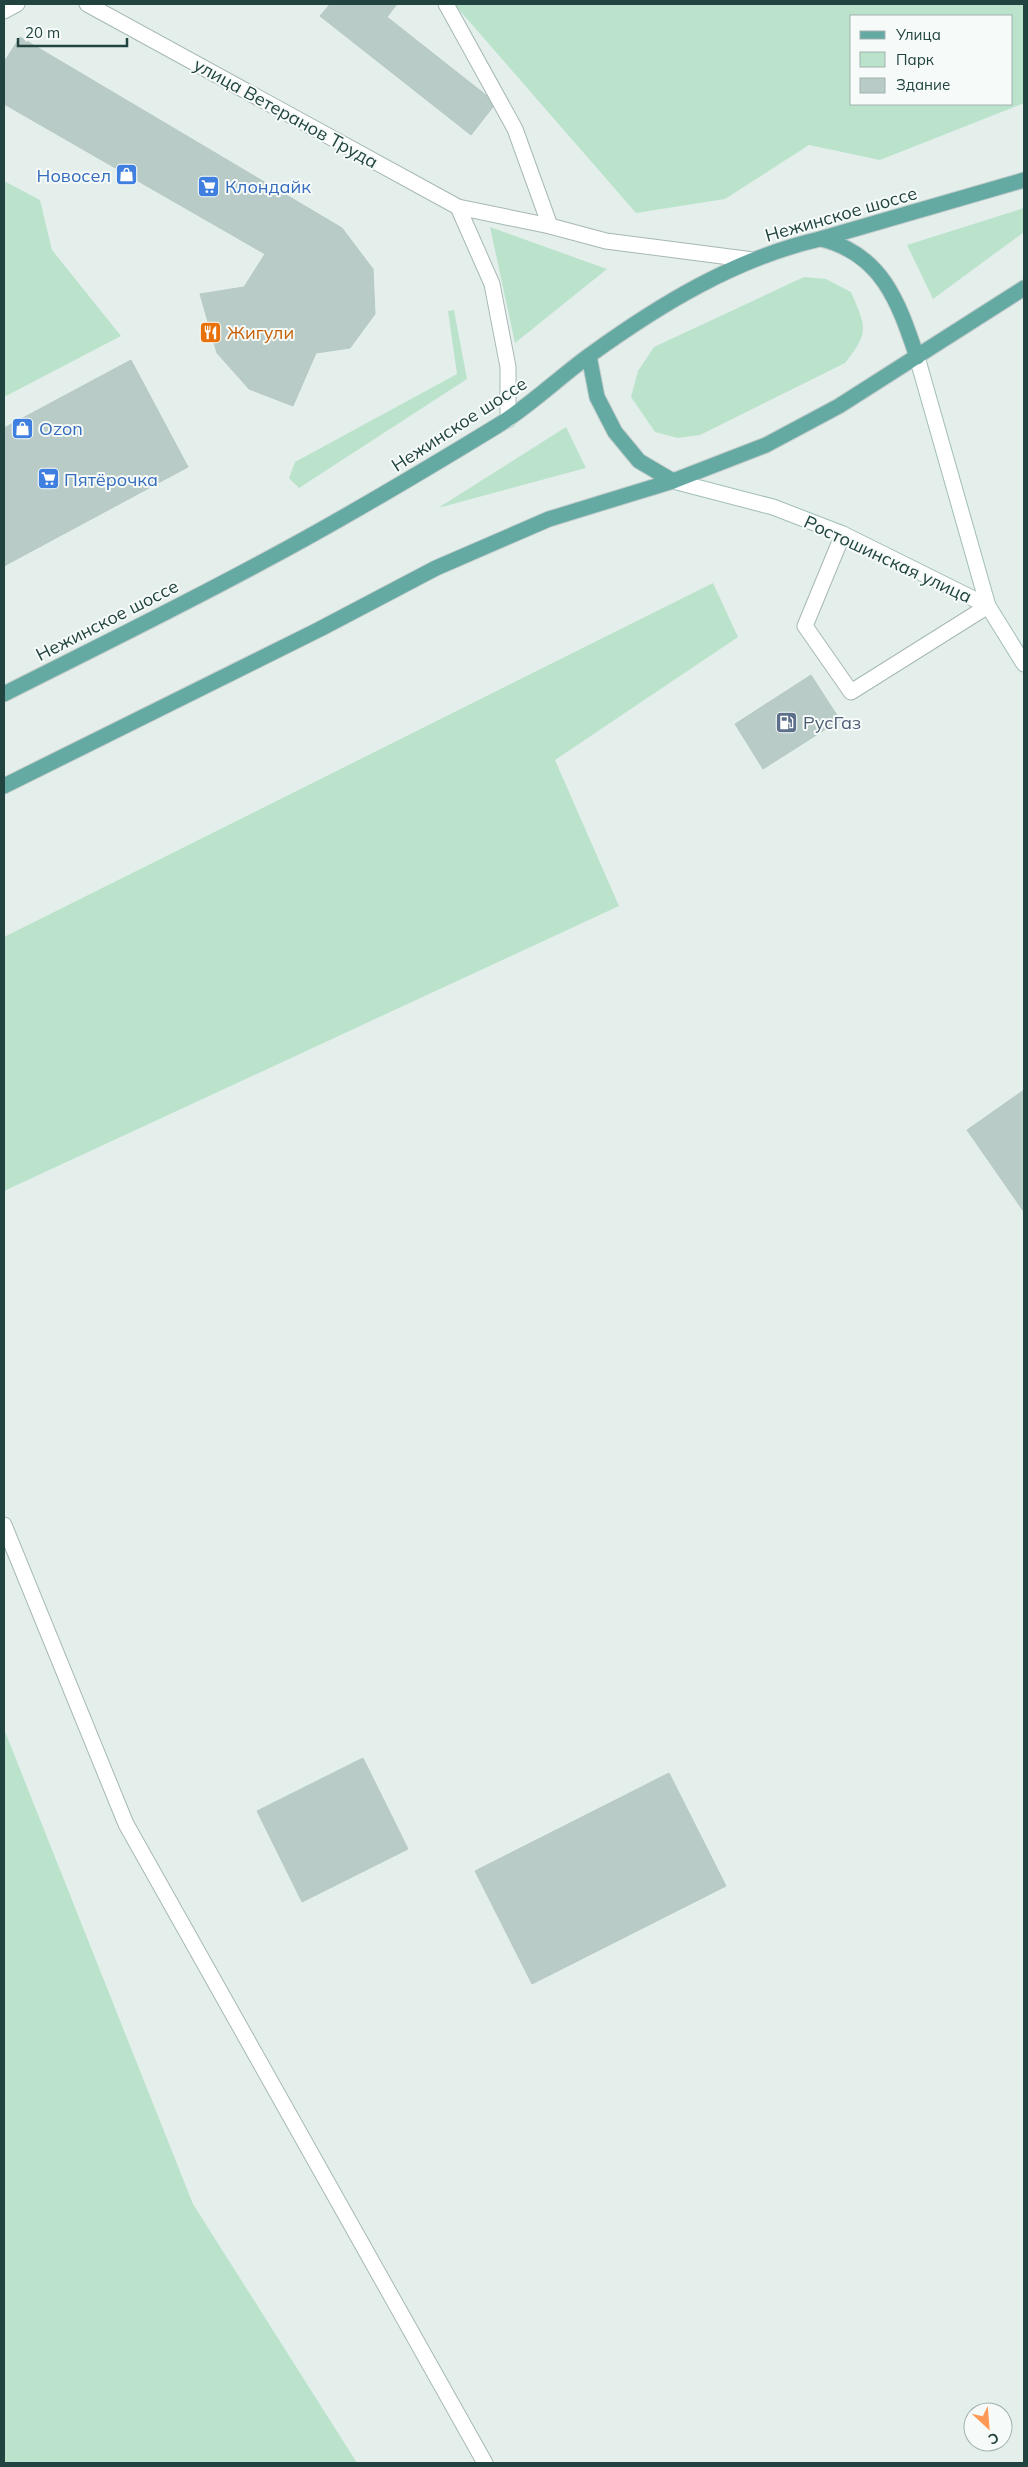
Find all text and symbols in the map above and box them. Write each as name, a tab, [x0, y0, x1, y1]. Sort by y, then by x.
scale bar	[18, 15, 126, 47]
legend	[850, 15, 1013, 105]
text: 20 m	[25, 23, 60, 42]
text: Улица	[895, 25, 941, 44]
text: Парк	[896, 50, 935, 69]
street label: улица Ветеранов Труда	[190, 53, 382, 173]
text: Здание	[896, 75, 950, 94]
shop icon: Новосел	[115, 163, 139, 187]
place label: Новосел	[37, 164, 111, 187]
supermarket icon: Клондайк	[197, 174, 221, 198]
place label: Клондайк	[225, 175, 311, 198]
street label: Нежинское шоссе	[762, 181, 920, 247]
restaurant icon: Жигули	[199, 320, 223, 344]
place label: Жигули	[227, 321, 294, 344]
street label: Нежинское шоссе	[387, 372, 531, 476]
shop icon: Ozon	[11, 416, 35, 440]
place label: Ozon	[39, 417, 83, 440]
supermarket icon: Пятёрочка	[36, 467, 60, 491]
place label: Пятёрочка	[64, 468, 158, 491]
street label: Ростошинская улица	[800, 510, 976, 608]
street label: Нежинское шоссе	[32, 574, 182, 666]
fuel station icon: РусГаз	[775, 710, 799, 734]
place label: РусГаз	[803, 711, 861, 734]
north arrow	[963, 2402, 1013, 2452]
text: С	[985, 2428, 1002, 2449]

